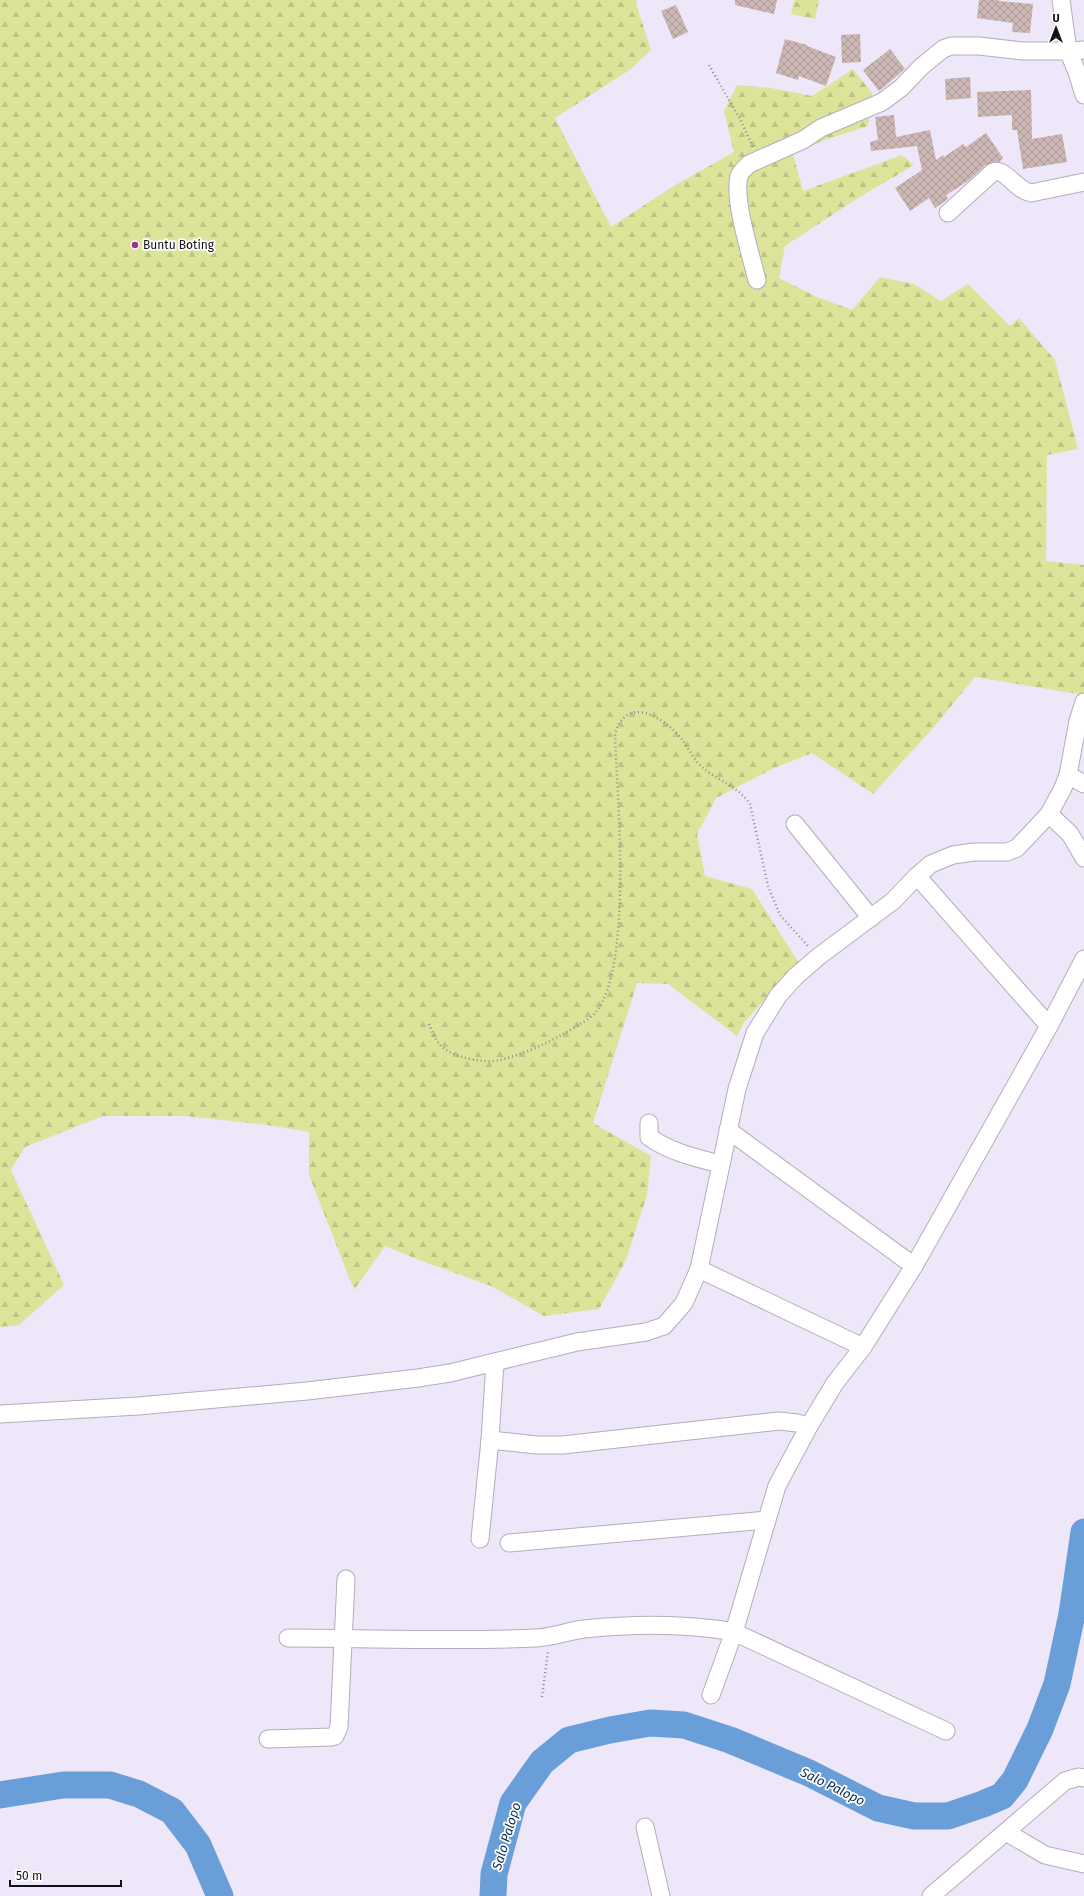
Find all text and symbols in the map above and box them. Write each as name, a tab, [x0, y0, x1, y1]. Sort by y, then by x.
north arrow	[1036, 8, 1076, 48]
text: U	[1052, 12, 1060, 25]
place label: Buntu Boting	[143, 238, 215, 252]
marker: Buntu Boting	[130, 240, 140, 250]
water label: Salo Palopo	[797, 1764, 867, 1808]
water label: Salo Palopo	[489, 1801, 524, 1873]
scale bar	[10, 1862, 121, 1888]
text: 50 m	[16, 1869, 42, 1883]

